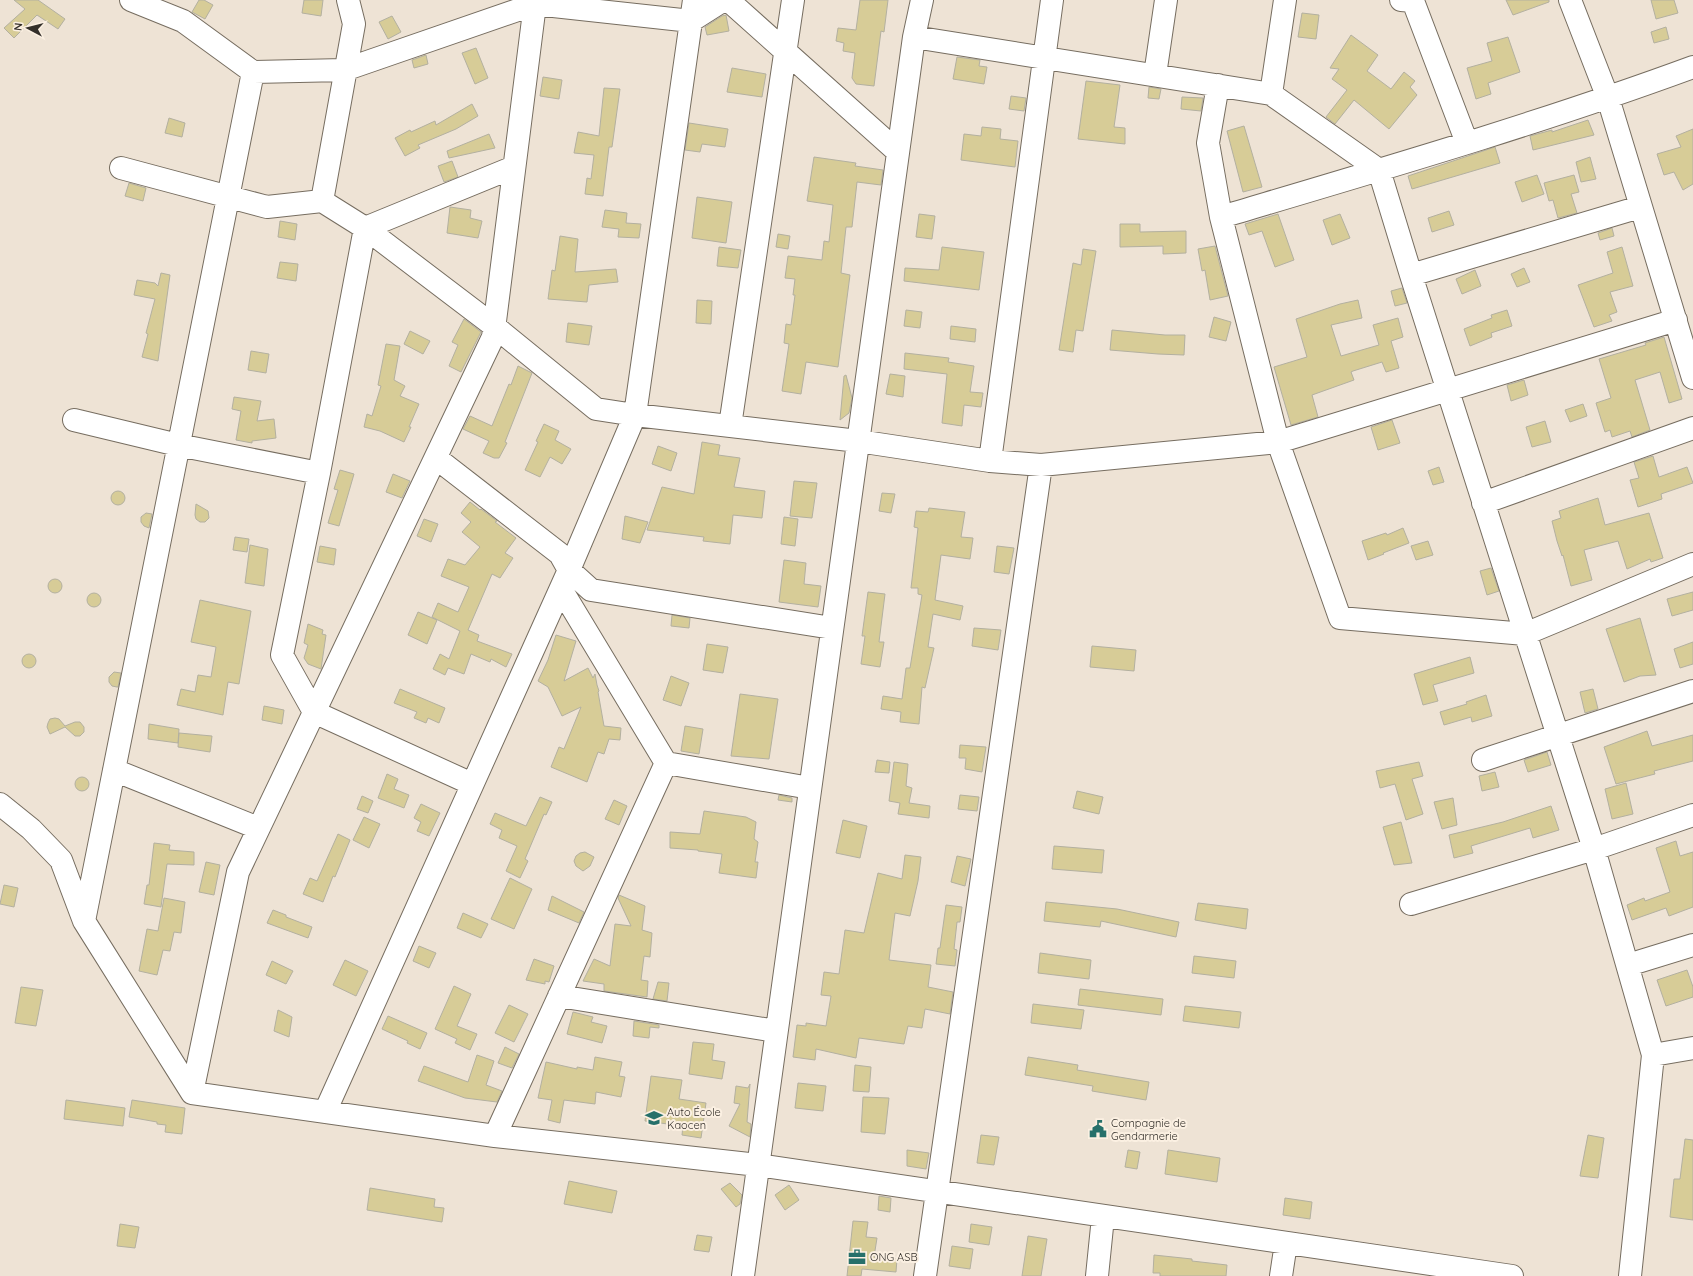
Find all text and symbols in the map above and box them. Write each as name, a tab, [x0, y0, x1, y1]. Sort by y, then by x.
north arrow	[8, 8, 48, 48]
text: N	[11, 22, 26, 32]
place label: Auto École Kaocen	[667, 1105, 721, 1132]
school or university icon: Auto École Kaocen	[644, 1108, 664, 1128]
place label: Compagnie de Gendarmerie	[1111, 1116, 1186, 1143]
public building icon: Compagnie de Gendarmerie	[1088, 1119, 1108, 1139]
office icon: ONG ASB	[847, 1247, 867, 1267]
place label: ONG ASB	[870, 1250, 918, 1264]

